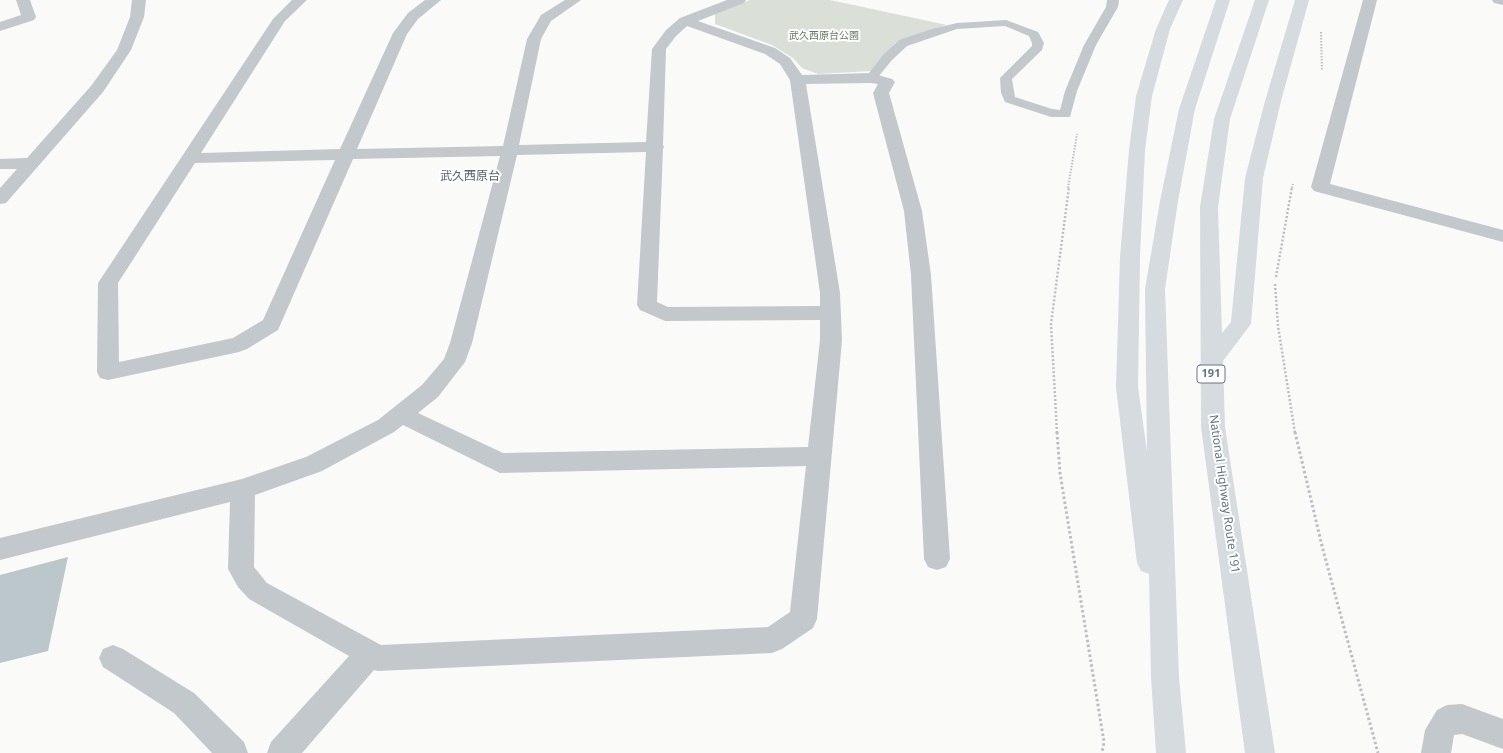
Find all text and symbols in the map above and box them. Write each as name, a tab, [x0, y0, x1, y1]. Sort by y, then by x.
park label: 武久西原台公園	[789, 30, 859, 42]
district label: 武久西原台	[440, 170, 500, 184]
road number: 191	[1197, 365, 1225, 383]
street label: National Highway Route 191	[1206, 414, 1242, 574]

